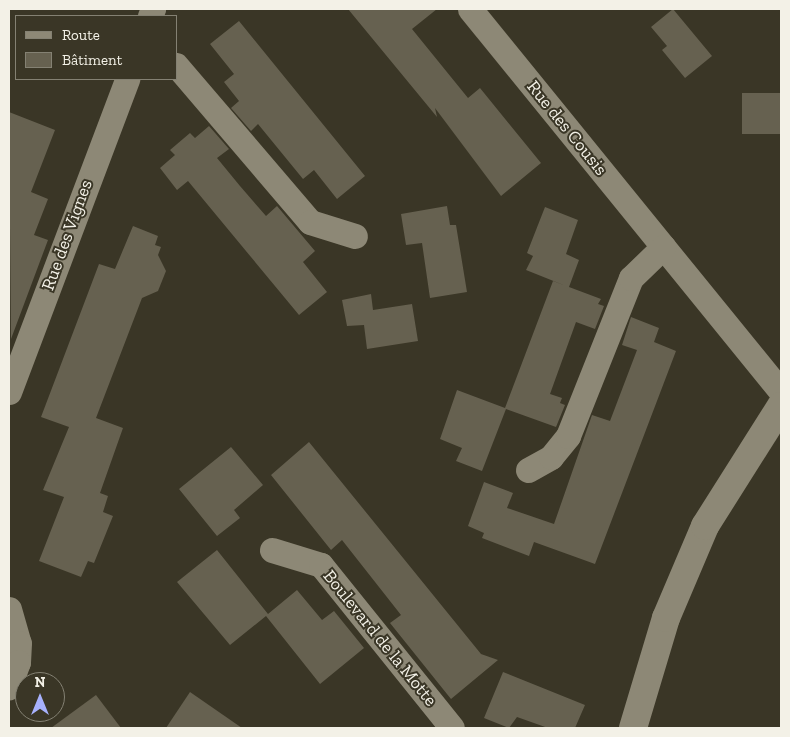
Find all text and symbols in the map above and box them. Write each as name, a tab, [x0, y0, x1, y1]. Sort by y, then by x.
legend	[15, 15, 178, 80]
text: Route	[62, 26, 100, 44]
text: Bâtiment	[62, 51, 122, 69]
street label: Rue des Cousis	[522, 76, 612, 180]
street label: Rue des Vignes	[37, 176, 97, 294]
street label: Boulevard de la Motte	[318, 566, 442, 710]
north arrow	[15, 672, 65, 722]
text: N	[35, 674, 45, 691]

